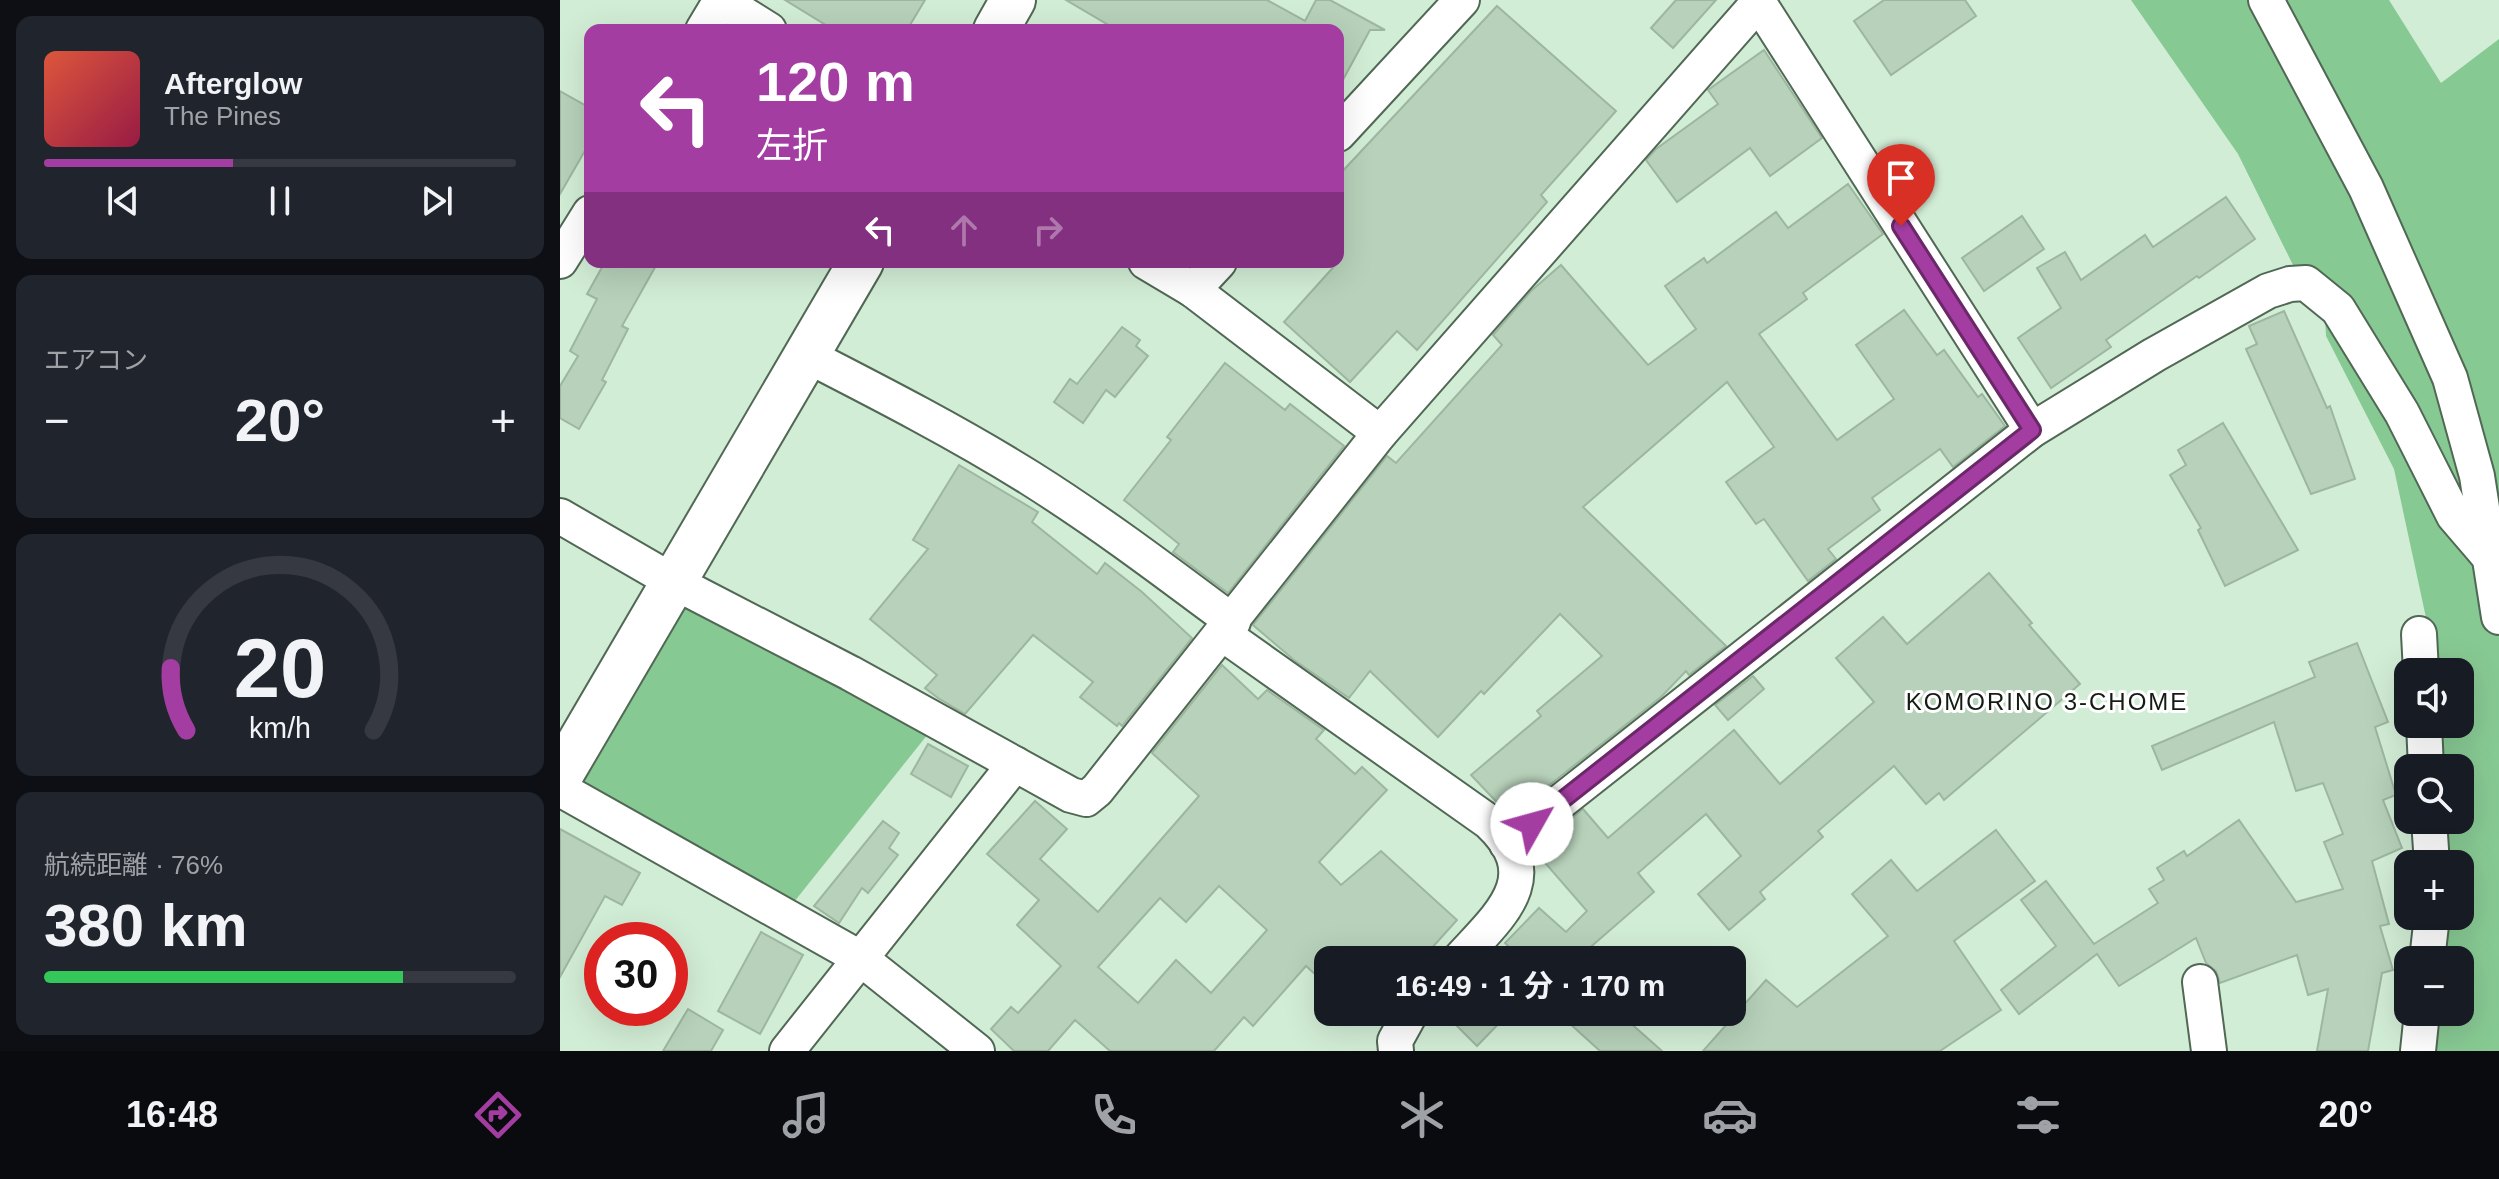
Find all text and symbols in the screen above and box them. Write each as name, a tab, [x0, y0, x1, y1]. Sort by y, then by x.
text: 120 m	[756, 50, 915, 113]
icon: left	[624, 56, 728, 160]
text: Afterglow	[164, 67, 302, 100]
text: The Pines	[164, 101, 281, 131]
text: 左折	[756, 125, 828, 166]
pin	[1867, 144, 1935, 226]
icon: arrive	[1879, 156, 1923, 200]
icon: previous	[101, 179, 145, 223]
icon: pause	[258, 179, 302, 223]
icon: next	[415, 179, 459, 223]
icon: left	[858, 208, 902, 252]
icon: ahead	[942, 208, 986, 252]
icon: right	[1026, 208, 1070, 252]
text: エアコン	[44, 345, 148, 375]
text: 20°	[235, 387, 325, 454]
text: −	[44, 396, 70, 445]
text: +	[490, 396, 516, 445]
text: 20	[234, 621, 326, 714]
map controls	[2394, 658, 2474, 1026]
button: sound	[2394, 658, 2474, 738]
district label: KOMORINO 3-CHOME	[1906, 688, 2188, 715]
text: km/h	[249, 712, 311, 744]
button: search	[2394, 754, 2474, 834]
position arrow	[1490, 782, 1574, 866]
text: 航続距離 · 76%	[44, 850, 223, 880]
button: +	[2394, 850, 2474, 930]
text: 380 km	[44, 892, 248, 959]
speed limit sign: 30	[584, 922, 688, 1026]
button: −	[2394, 946, 2474, 1026]
text: 16:49 · 1 分 · 170 m	[1395, 969, 1665, 1002]
icon: directions	[470, 1087, 526, 1143]
icon: music	[778, 1087, 834, 1143]
icon: phone	[1086, 1087, 1142, 1143]
icon: climate	[1394, 1087, 1450, 1143]
icon: car	[1702, 1087, 1758, 1143]
icon: filters	[2010, 1087, 2066, 1143]
text: 16:48	[126, 1094, 218, 1135]
text: 20°	[2318, 1094, 2373, 1135]

